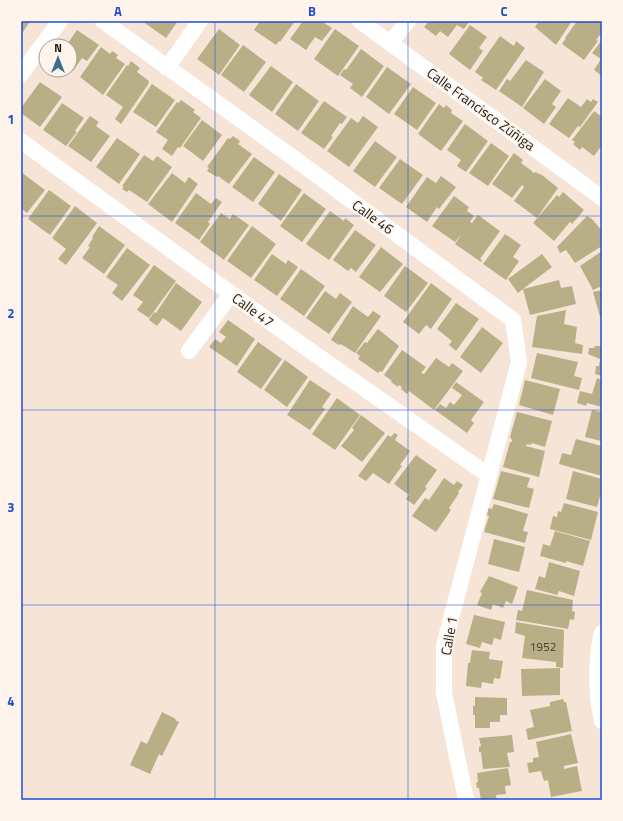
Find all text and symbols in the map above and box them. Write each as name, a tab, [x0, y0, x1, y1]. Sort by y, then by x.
text: A	[114, 1, 122, 21]
text: B	[308, 1, 316, 21]
text: C	[500, 1, 508, 21]
north arrow	[38, 38, 78, 78]
text: N	[54, 40, 62, 56]
street label: Calle Francisco Zúñiga	[423, 62, 540, 155]
text: 1	[7, 109, 15, 129]
street label: Calle 46	[348, 194, 399, 239]
street label: Calle 47	[228, 287, 278, 332]
text: 2	[7, 303, 15, 323]
text: 3	[7, 497, 15, 517]
street label: Calle 1	[435, 615, 462, 657]
house number: 1952	[530, 637, 556, 656]
text: 4	[7, 691, 15, 711]

